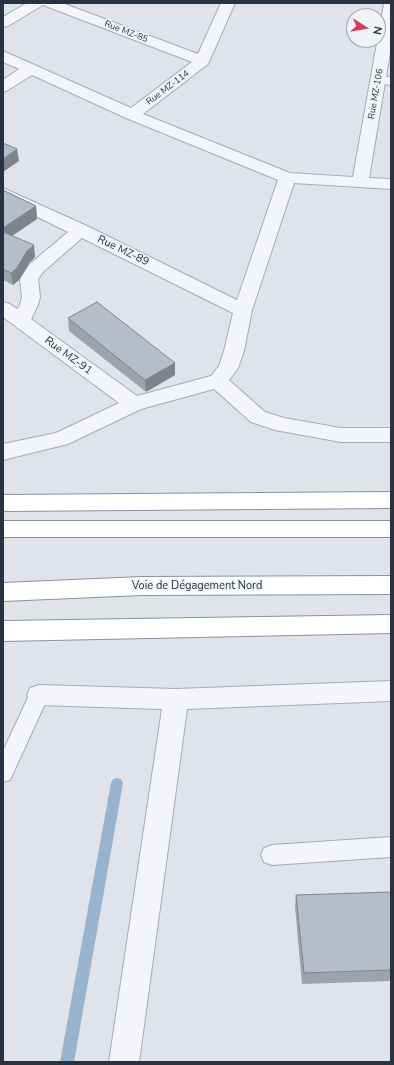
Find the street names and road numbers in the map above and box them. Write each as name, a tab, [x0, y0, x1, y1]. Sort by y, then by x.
street label: Rue MZ-85	[103, 19, 149, 45]
street label: Rue MZ-114	[144, 68, 192, 108]
street label: Rue MZ-106	[366, 68, 386, 120]
street label: Rue MZ-89	[95, 233, 151, 269]
street label: Rue MZ-91	[42, 334, 94, 378]
street label: Voie de Dégagement Nord	[132, 579, 262, 593]

